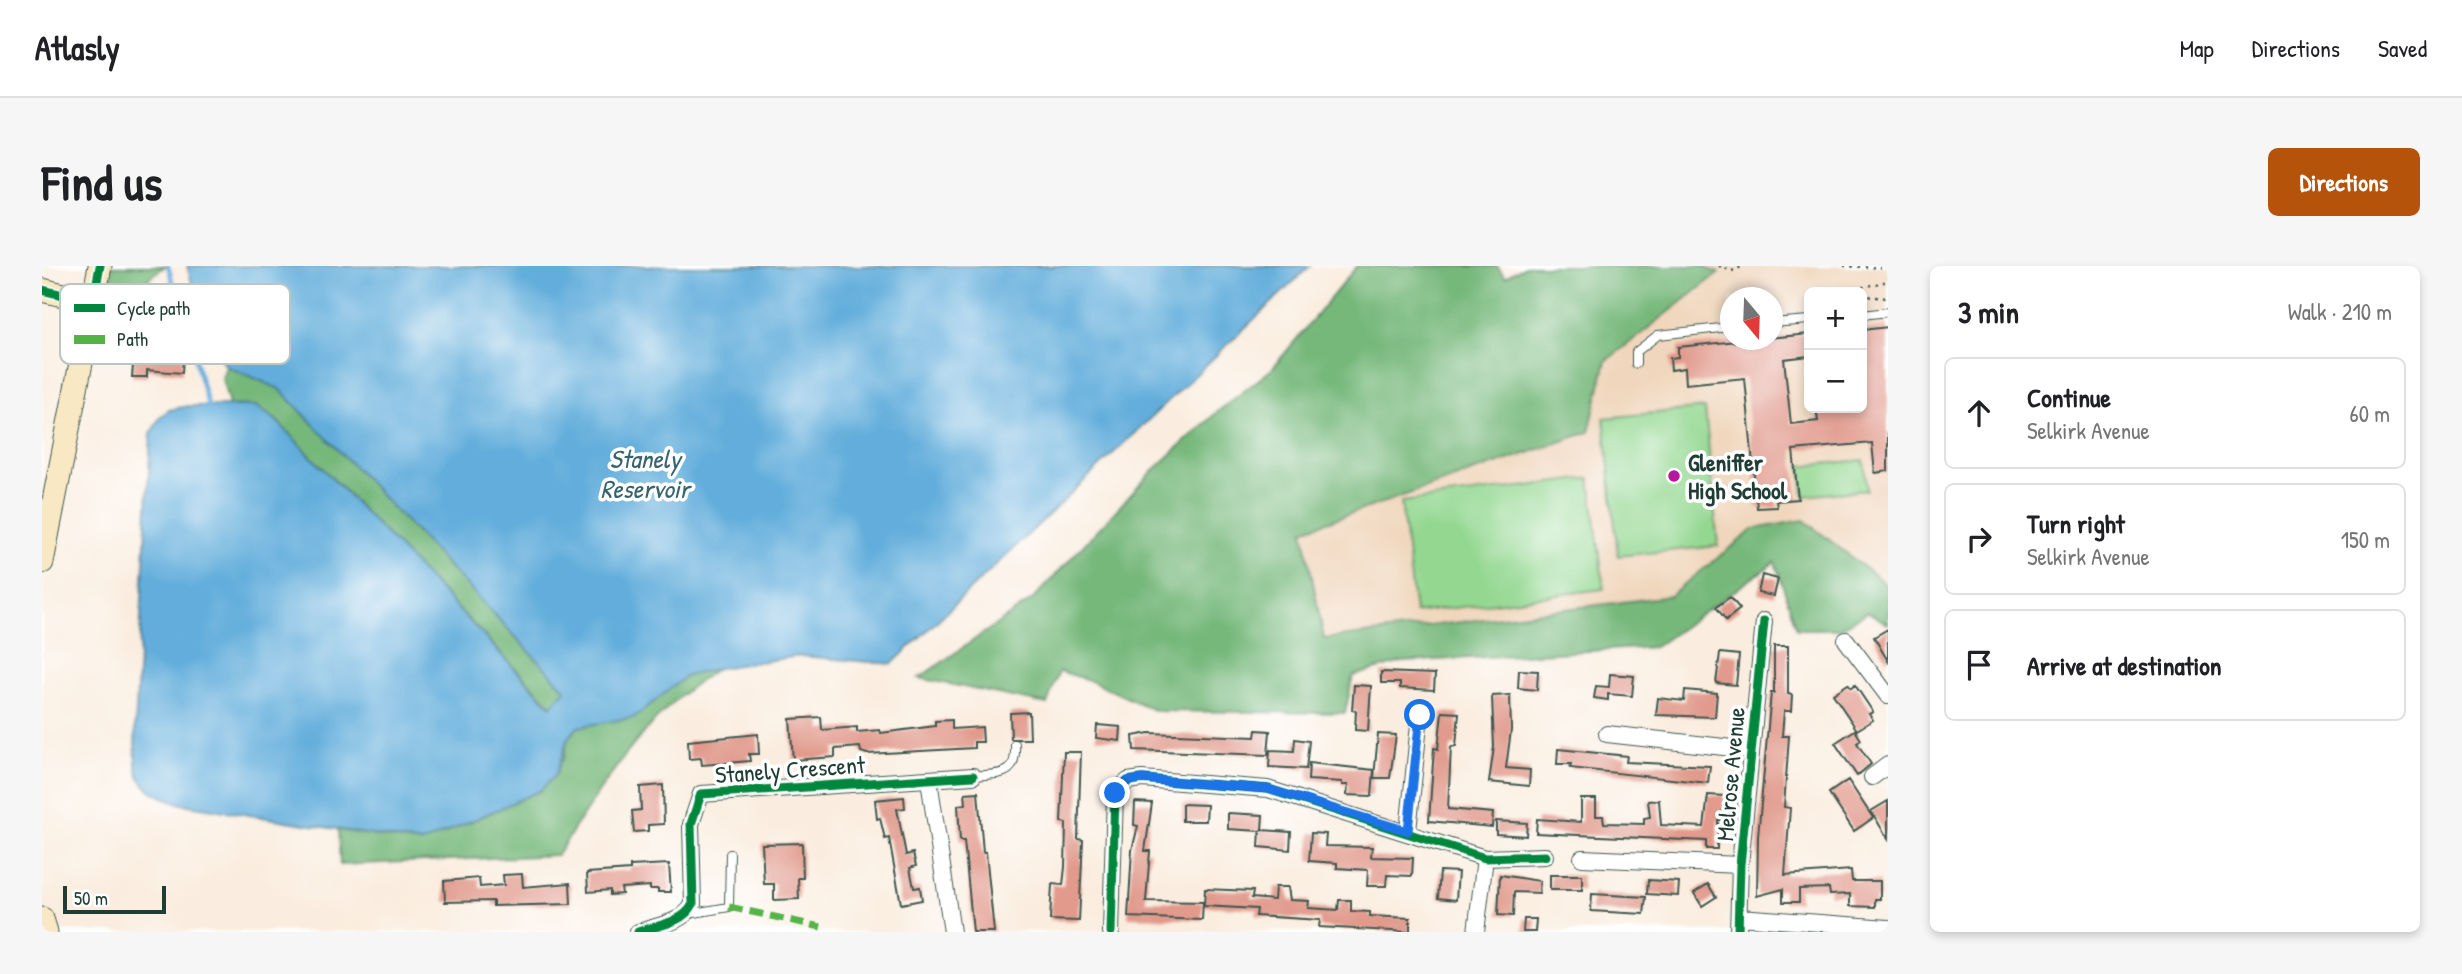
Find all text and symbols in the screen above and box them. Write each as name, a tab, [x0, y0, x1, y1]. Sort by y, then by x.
text: Atlasly	[35, 26, 120, 70]
text: Map	[2180, 32, 2214, 64]
text: Directions	[2252, 32, 2340, 64]
text: Saved	[2378, 32, 2427, 64]
button: Directions	[2268, 148, 2420, 216]
text: Find us	[42, 149, 162, 215]
legend	[60, 284, 290, 364]
north arrow	[1720, 287, 1783, 350]
map controls	[1804, 287, 1867, 413]
button: +	[1804, 287, 1867, 350]
text: 3 min	[1958, 292, 2019, 332]
text: Cycle path	[117, 295, 190, 321]
text: Walk · 210 m	[2288, 296, 2392, 327]
text: Path	[117, 326, 148, 352]
button: −	[1804, 350, 1867, 413]
text: Continue	[2027, 380, 2111, 415]
icon: ahead	[1960, 394, 1998, 432]
text: 60 m	[2350, 398, 2390, 429]
text: Selkirk Avenue	[2027, 415, 2150, 446]
water label: Stanely Reservoir	[600, 441, 693, 506]
place label: Gleniffer High School	[1688, 446, 1788, 507]
marker: Gleniffer High School	[1666, 468, 1682, 484]
text: Turn right	[2027, 506, 2125, 541]
icon: right	[1960, 520, 1998, 558]
text: 150 m	[2341, 524, 2390, 555]
text: Selkirk Avenue	[2027, 541, 2150, 572]
icon: arrive	[1960, 646, 1998, 684]
text: Arrive at destination	[2027, 648, 2222, 683]
route start	[1404, 699, 1435, 730]
street label: Melrose Avenue	[1708, 705, 1752, 842]
street label: Stanely Crescent	[714, 748, 867, 790]
route end	[1099, 777, 1130, 808]
scale bar	[63, 883, 166, 915]
text: 50 m	[74, 885, 108, 911]

